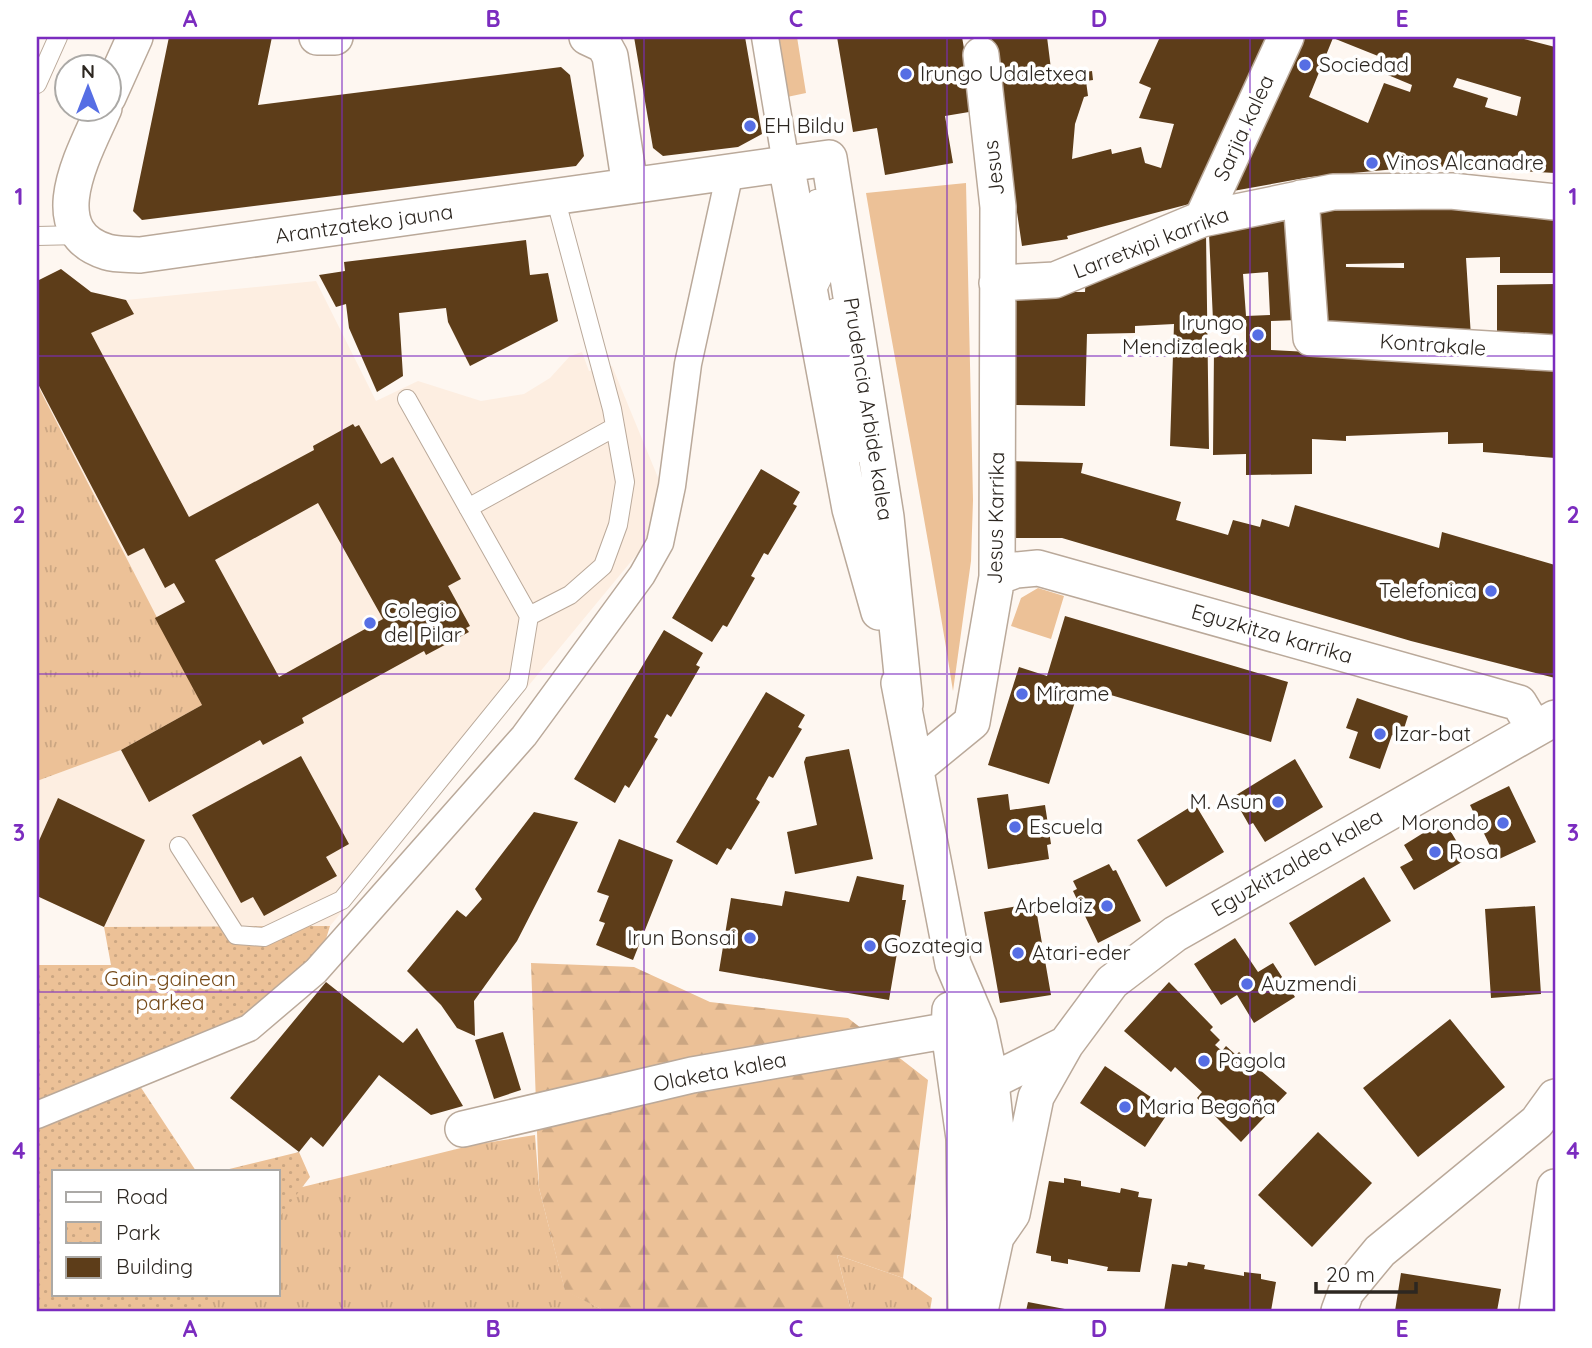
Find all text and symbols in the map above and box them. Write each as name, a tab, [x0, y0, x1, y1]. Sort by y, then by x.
text: A	[183, 4, 198, 33]
text: B	[485, 4, 501, 33]
text: C	[789, 4, 803, 33]
text: D	[1091, 4, 1107, 33]
text: E	[1395, 4, 1409, 33]
place label: Sociedad	[1319, 51, 1409, 77]
north arrow	[52, 52, 122, 122]
marker: Sociedad	[1297, 57, 1313, 73]
text: N	[81, 59, 95, 83]
place label: Irungo Udaletxea	[920, 60, 1087, 86]
marker: Irungo Udaletxea	[898, 66, 914, 82]
street label: Sarjia kalea	[1207, 70, 1279, 185]
place label: EH Bildu	[764, 112, 845, 138]
marker: EH Bildu	[742, 118, 758, 134]
street label: Jesus	[977, 139, 1009, 197]
place label: Vinos Alcanadre	[1386, 149, 1544, 175]
marker: Vinos Alcanadre	[1364, 155, 1380, 171]
text: 1	[15, 182, 23, 211]
text: 1	[1569, 182, 1577, 211]
street label: Arantzateko jauna	[273, 198, 454, 248]
street label: Larretxipi karrika	[1069, 200, 1232, 284]
street label: Prudencia Arbide kalea	[839, 295, 899, 522]
place label: Irungo Mendizaleak	[1122, 309, 1244, 359]
marker: Irungo Mendizaleak	[1250, 327, 1266, 343]
street label: Kontrakale	[1379, 327, 1487, 361]
street label: Jesus Karrika	[981, 451, 1009, 585]
text: 2	[12, 500, 26, 529]
text: 2	[1566, 500, 1580, 529]
place label: Telefonica	[1379, 577, 1477, 603]
marker: Telefonica	[1483, 583, 1499, 599]
place label: Colegio del Pilar	[384, 597, 462, 647]
street label: Eguzkitza karrika	[1189, 598, 1356, 668]
marker: Colegio del Pilar	[362, 615, 378, 631]
place label: Mírame	[1036, 680, 1109, 706]
marker: Mírame	[1014, 686, 1030, 702]
place label: Izar-bat	[1394, 720, 1471, 746]
marker: Izar-bat	[1372, 726, 1388, 742]
place label: M. Asun	[1190, 788, 1264, 814]
marker: M. Asun	[1270, 794, 1286, 810]
street label: Eguzkitzaldea kalea	[1206, 803, 1387, 922]
place label: Morondo	[1401, 809, 1489, 835]
place label: Escuela	[1029, 813, 1103, 839]
marker: Morondo	[1495, 815, 1511, 831]
text: 3	[13, 818, 25, 847]
text: 3	[1567, 818, 1579, 847]
marker: Escuela	[1007, 819, 1023, 835]
place label: Rosa	[1449, 838, 1498, 864]
marker: Rosa	[1427, 844, 1443, 860]
place label: Arbelaiz	[1015, 892, 1093, 918]
marker: Arbelaiz	[1099, 898, 1115, 914]
place label: Irun Bonsai	[627, 924, 736, 950]
marker: Irun Bonsai	[742, 930, 758, 946]
place label: Gozategia	[884, 932, 983, 958]
marker: Gozategia	[862, 938, 878, 954]
place label: Atari-eder	[1032, 939, 1131, 965]
marker: Atari-eder	[1010, 945, 1026, 961]
park label: Gain-gainean parkea	[104, 965, 236, 1015]
place label: Auzmendi	[1261, 970, 1357, 996]
marker: Auzmendi	[1239, 976, 1255, 992]
street label: Olaketa kalea	[651, 1045, 789, 1097]
place label: Pagola	[1218, 1047, 1286, 1073]
marker: Pagola	[1196, 1053, 1212, 1069]
place label: Maria Begoña	[1139, 1093, 1276, 1119]
marker: Maria Begoña	[1117, 1099, 1133, 1115]
text: 4	[12, 1136, 26, 1165]
text: 4	[1566, 1136, 1580, 1165]
legend	[52, 1170, 280, 1296]
text: Road	[116, 1183, 168, 1209]
text: Park	[116, 1219, 160, 1245]
scale bar	[1316, 1250, 1415, 1294]
text: Building	[116, 1253, 193, 1279]
text: 20 m	[1326, 1261, 1375, 1287]
text: A	[183, 1314, 198, 1343]
text: B	[485, 1314, 501, 1343]
text: C	[789, 1314, 803, 1343]
text: D	[1091, 1314, 1107, 1343]
text: E	[1395, 1314, 1409, 1343]

